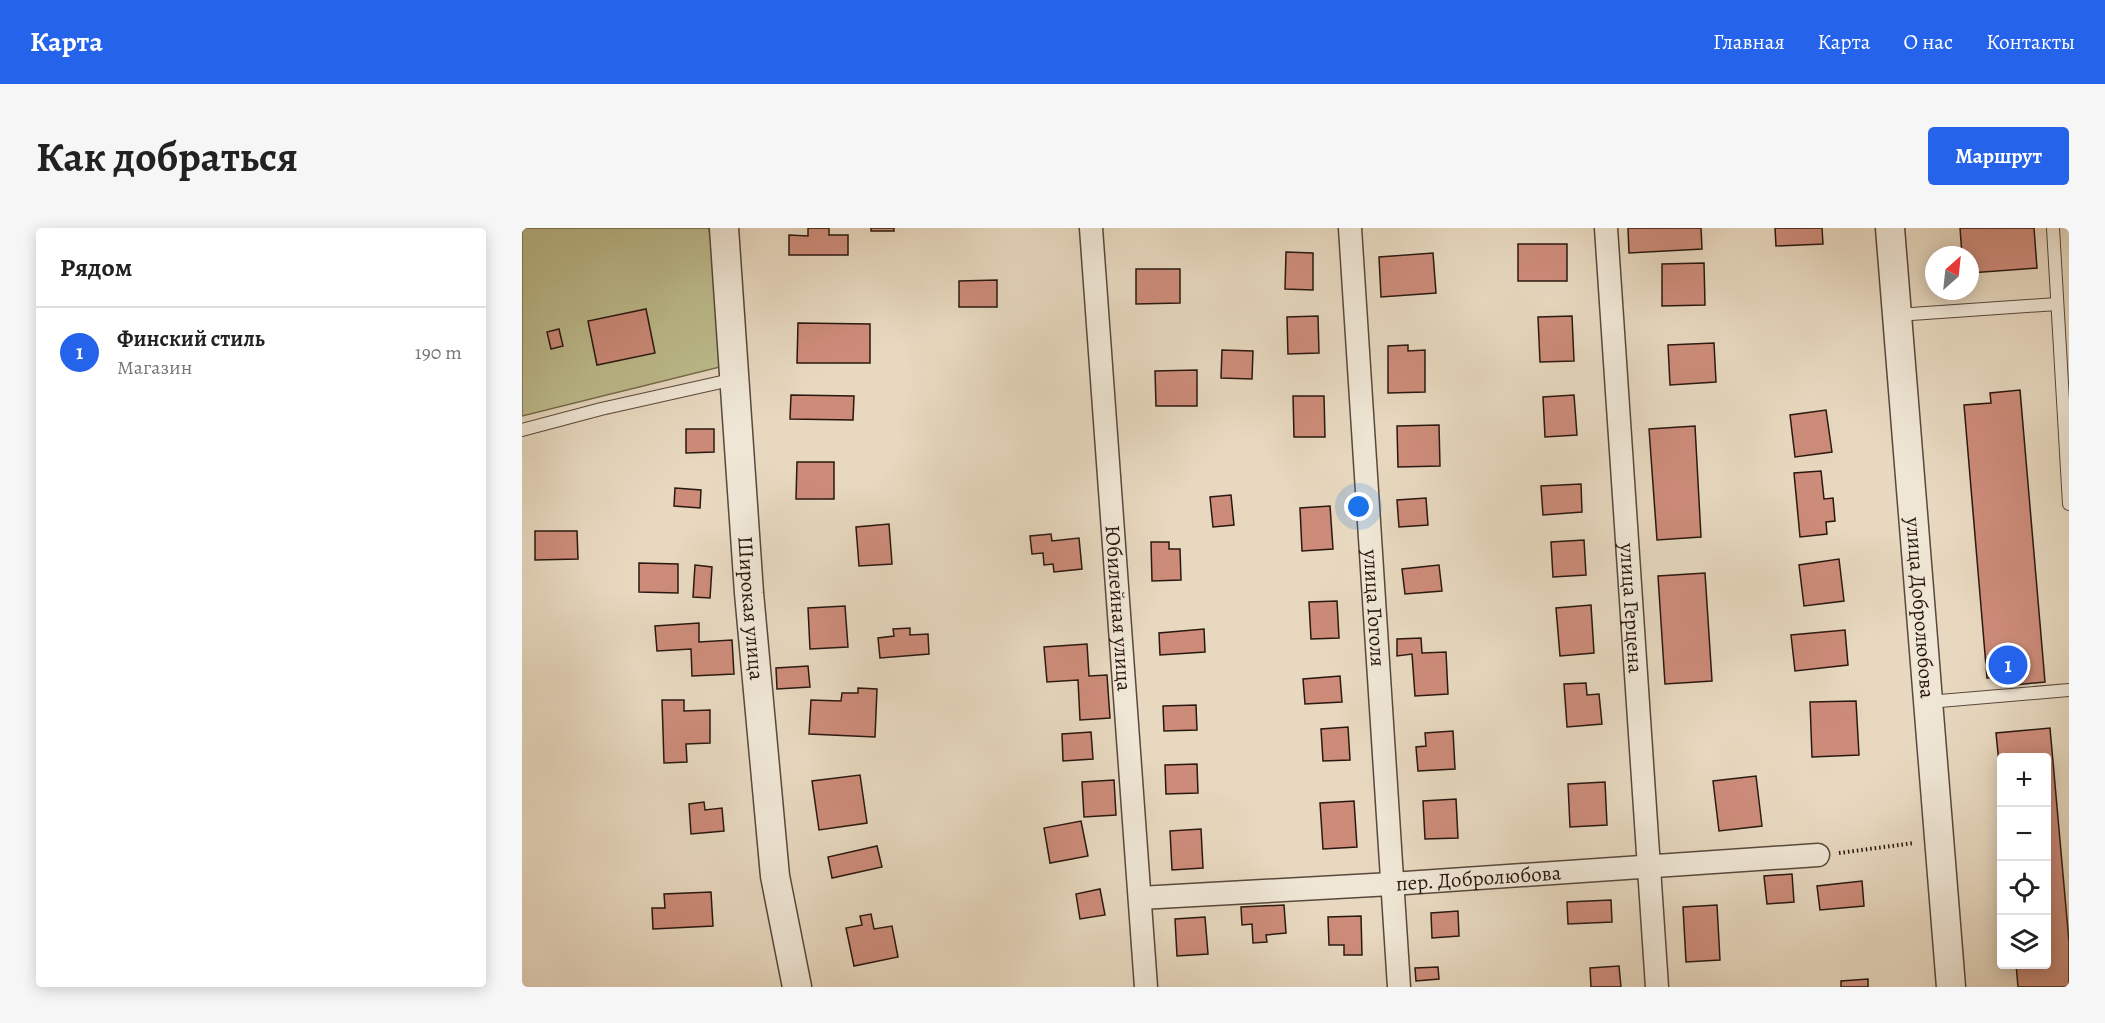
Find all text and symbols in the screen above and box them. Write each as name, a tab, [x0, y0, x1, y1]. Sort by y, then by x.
text: Карта	[30, 23, 103, 61]
text: Главная	[1713, 28, 1785, 56]
text: Карта	[1818, 28, 1870, 56]
text: О нас	[1903, 28, 1953, 56]
text: Контакты	[1986, 28, 2075, 56]
button: Маршрут	[1928, 127, 2069, 185]
text: Как добраться	[36, 128, 298, 185]
north arrow	[1925, 246, 1979, 300]
text: Рядом	[60, 250, 132, 285]
text: Финский стиль	[117, 324, 265, 354]
text: 1	[76, 339, 83, 366]
text: 190 m	[415, 339, 462, 366]
text: Магазин	[117, 354, 192, 381]
your location	[1344, 492, 1373, 521]
street label: улица Добролюбова	[1899, 515, 1942, 700]
street label: Юбилейная улица	[1099, 524, 1139, 692]
street label: Широкая улица	[731, 535, 771, 682]
street label: улица Герцена	[1613, 541, 1650, 675]
street label: улица Гоголя	[1357, 548, 1392, 668]
pin: 1	[1988, 642, 2028, 688]
map controls	[1997, 753, 2051, 969]
button: +	[1997, 753, 2051, 807]
button: −	[1997, 807, 2051, 861]
street label: пер. Добролюбова	[1395, 858, 1562, 898]
button: locate	[1997, 861, 2051, 915]
button: layers	[1997, 915, 2051, 969]

